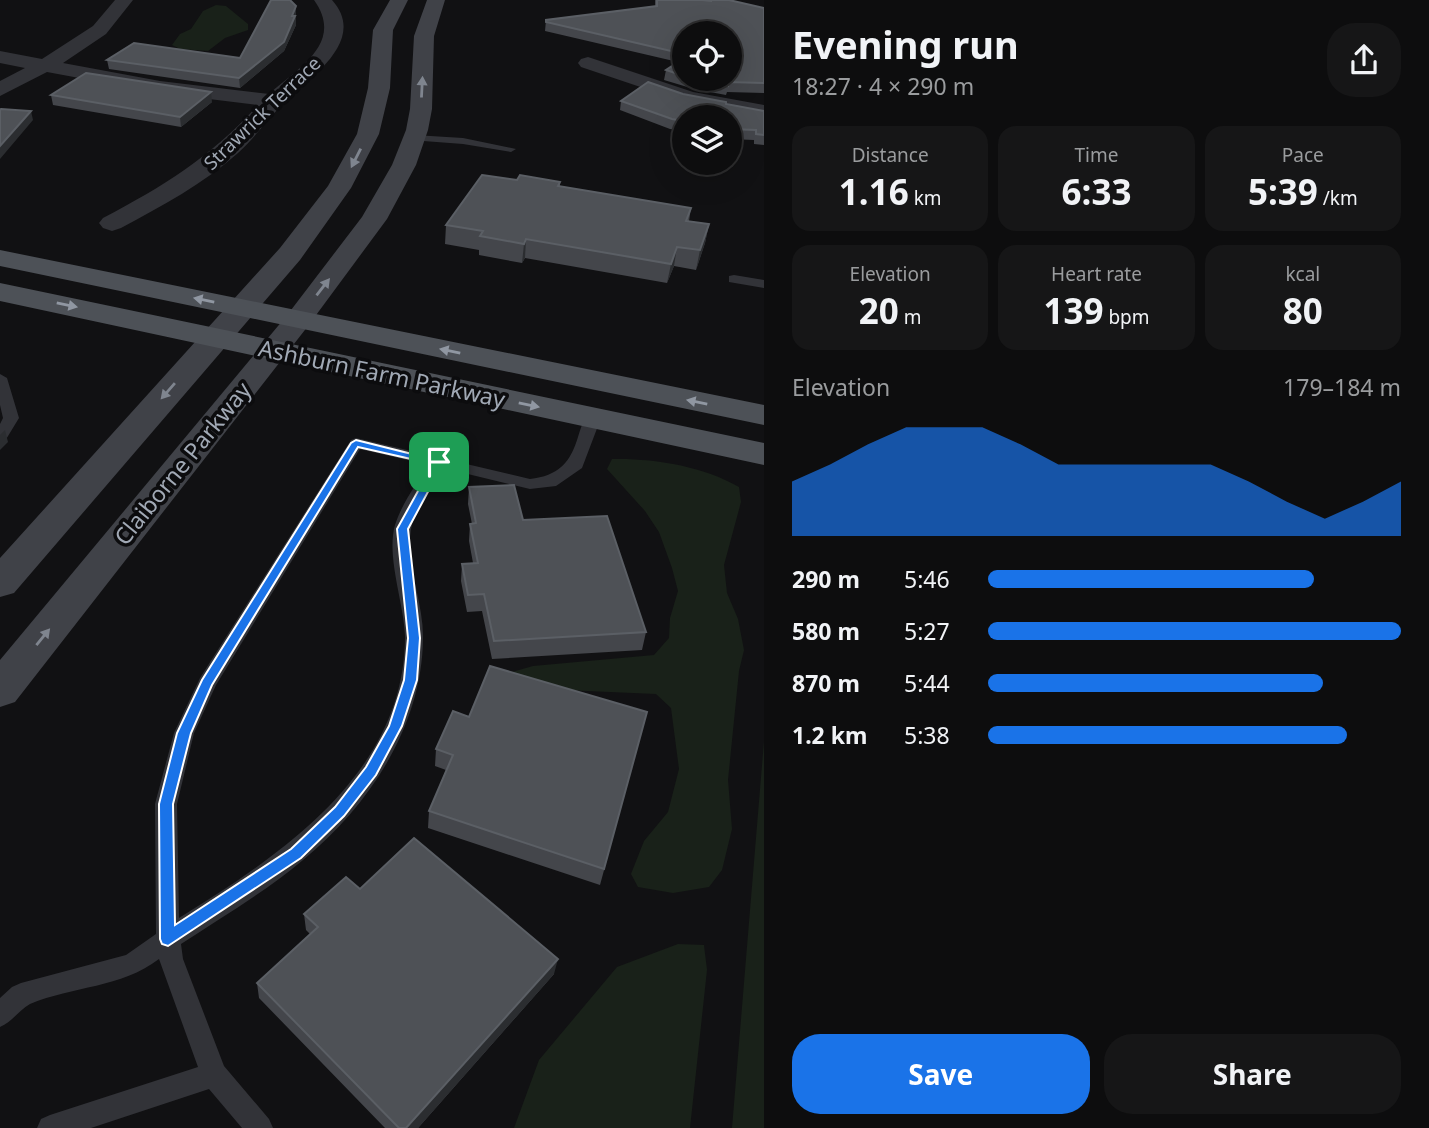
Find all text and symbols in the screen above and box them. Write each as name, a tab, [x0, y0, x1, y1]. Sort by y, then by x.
text: Evening run	[792, 18, 1019, 70]
map controls	[672, 21, 742, 175]
button: locate	[672, 21, 742, 91]
button: share	[1327, 23, 1401, 97]
street label: Strawrick Terrace	[198, 50, 326, 176]
text: 18:27 · 4 × 290 m	[792, 70, 974, 102]
one-way arrow	[417, 76, 428, 98]
button: layers	[672, 105, 742, 175]
text: Distance	[852, 142, 929, 168]
text: Time	[1075, 142, 1118, 168]
text: Pace	[1282, 142, 1324, 168]
one-way arrow	[350, 148, 362, 168]
text: 1.16	[839, 168, 909, 215]
text: 6:33	[1062, 168, 1131, 215]
text: 5:39	[1248, 168, 1318, 215]
text: km	[909, 185, 942, 211]
text: /km	[1318, 185, 1358, 211]
text: Elevation	[850, 261, 931, 287]
text: Heart rate	[1051, 261, 1142, 287]
text: kcal	[1285, 261, 1320, 287]
one-way arrow	[316, 279, 331, 297]
text: 20	[859, 287, 899, 334]
text: 139	[1043, 287, 1103, 334]
text: 80	[1283, 287, 1323, 334]
one-way arrow	[193, 294, 215, 305]
one-way arrow	[56, 300, 78, 311]
text: m	[899, 304, 922, 330]
text: bpm	[1103, 304, 1150, 330]
street label: Ashburn Farm Parkway	[256, 331, 508, 415]
one-way arrow	[439, 346, 461, 357]
text: Elevation	[792, 371, 890, 403]
text: 179–184 m	[1283, 371, 1401, 403]
street label: Claiborne Parkway	[106, 374, 258, 551]
one-way arrow	[160, 382, 176, 400]
one-way arrow	[686, 396, 708, 407]
one-way arrow	[518, 399, 540, 410]
pin	[409, 432, 469, 492]
icon: arrive	[420, 443, 458, 481]
text: 290 m	[792, 563, 860, 595]
text: 5:46	[904, 563, 950, 595]
text: 580 m	[792, 615, 860, 647]
text: 5:27	[904, 615, 950, 647]
one-way arrow	[35, 628, 50, 645]
text: 870 m	[792, 667, 860, 699]
text: 5:44	[904, 667, 950, 699]
text: 1.2 km	[792, 719, 867, 751]
text: 5:38	[904, 719, 950, 751]
button: Save	[792, 1034, 1090, 1114]
button: Share	[1104, 1034, 1401, 1114]

